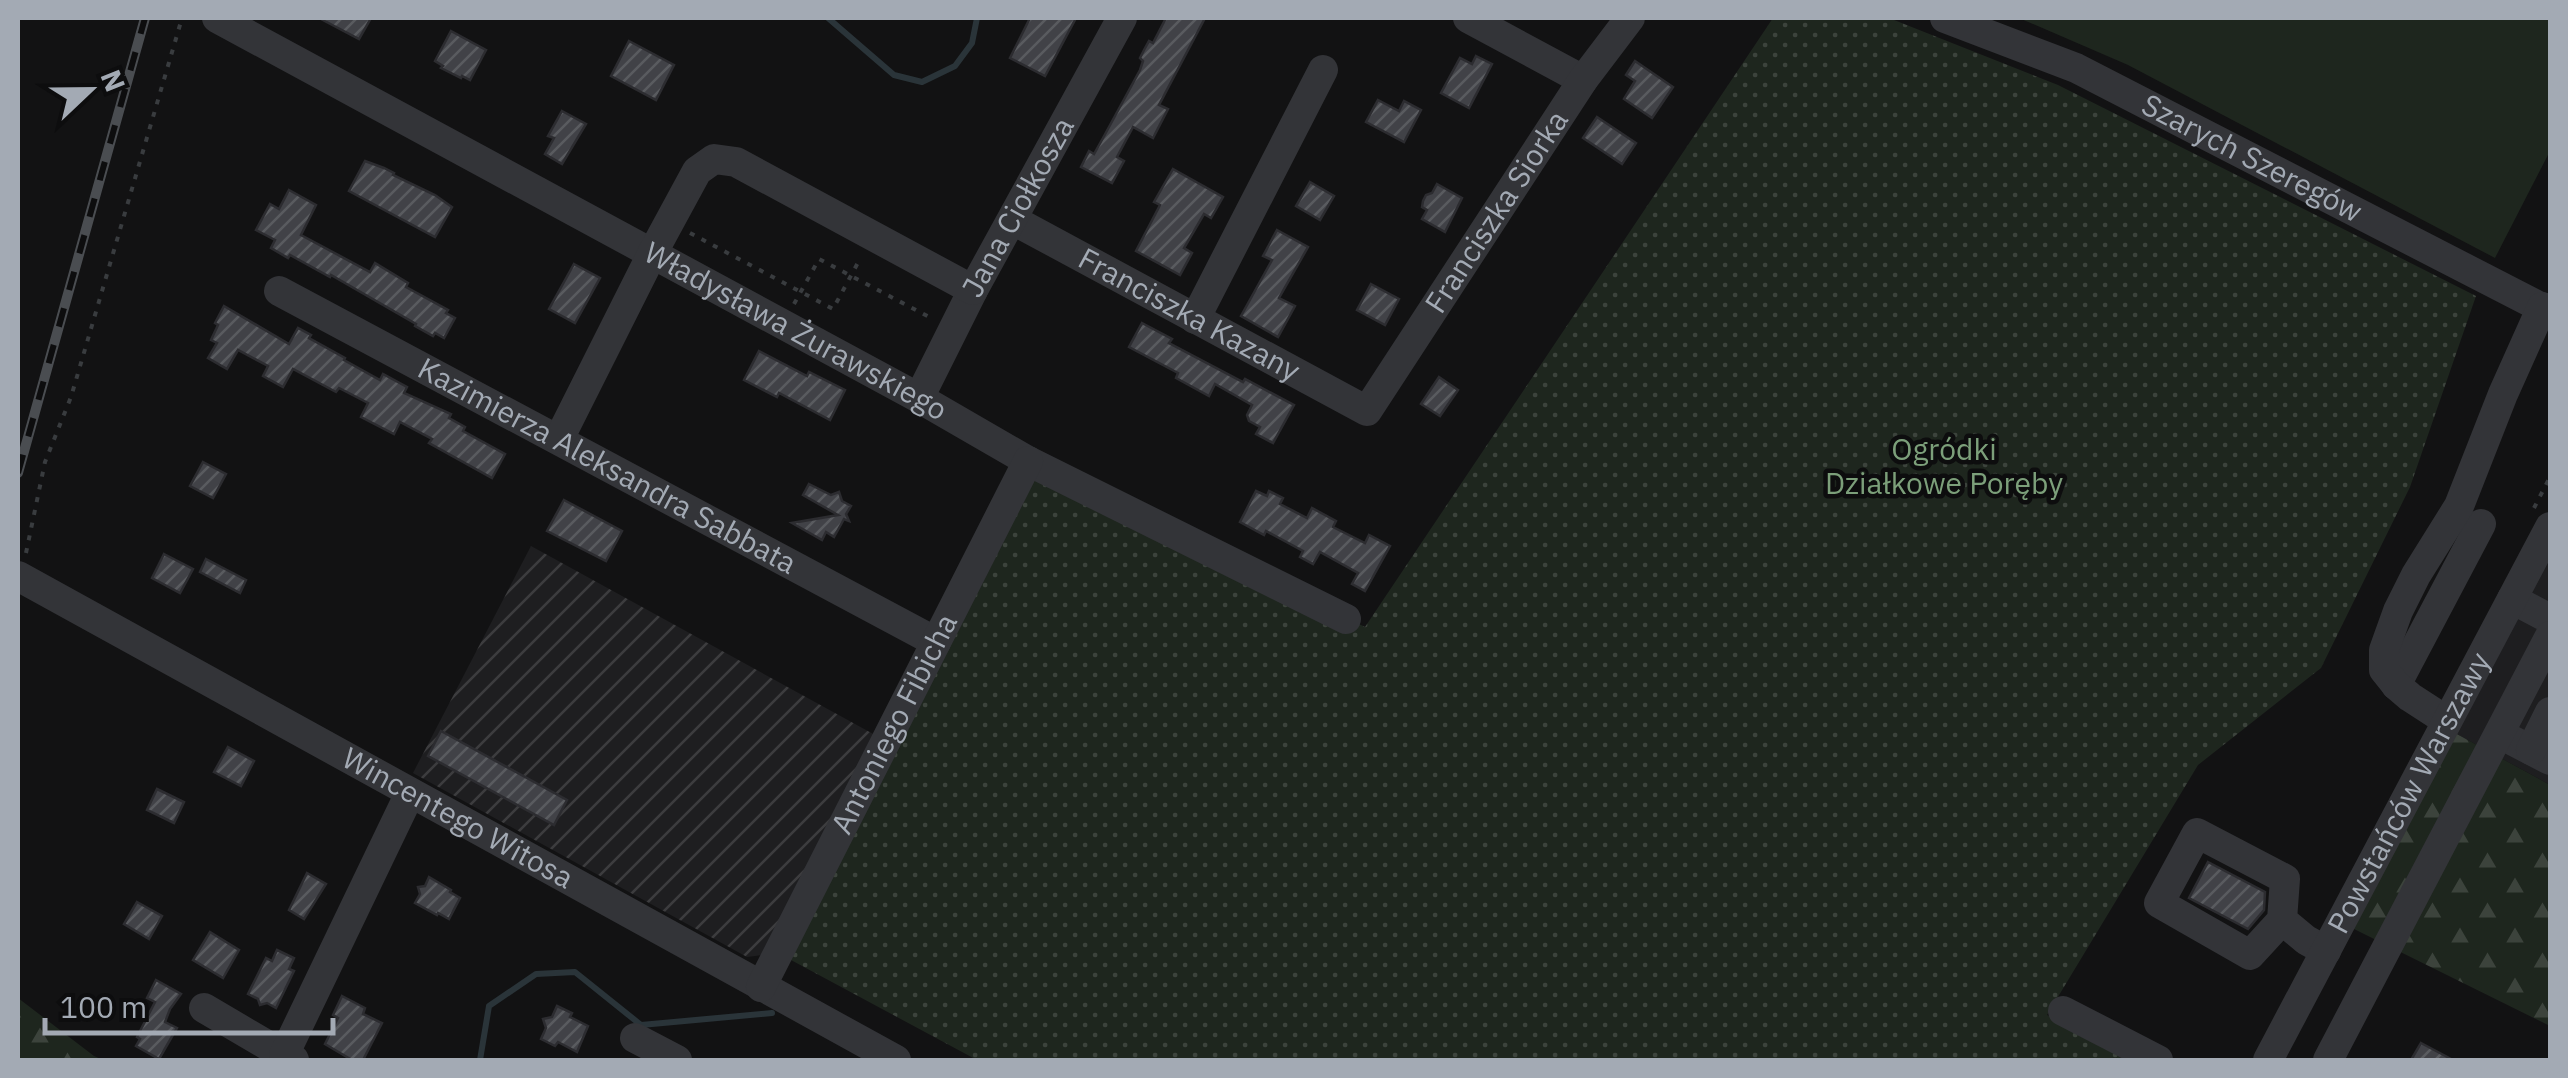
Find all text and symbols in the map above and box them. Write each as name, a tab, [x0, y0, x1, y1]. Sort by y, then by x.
north arrow	[40, 40, 140, 140]
text: N	[93, 64, 135, 97]
street label: Szarych Szeregów	[2136, 84, 2370, 230]
street label: Franciszka Siorka	[1415, 102, 1576, 320]
street label: Jana Ciołkosza	[952, 110, 1082, 303]
street label: Władysława Żurawskiego	[638, 232, 955, 428]
street label: Franciszka Kazany	[1072, 238, 1307, 389]
street label: Kazimierza Aleksandra Sabbata	[412, 348, 804, 582]
park label: Ogródki Działkowe Poręby	[1825, 429, 2063, 502]
street label: Antoniego Fibicha	[821, 607, 965, 840]
street label: Powstańców Warszawy	[2318, 645, 2498, 940]
street label: Wincentego Witosa	[336, 738, 581, 896]
scale bar	[45, 973, 332, 1035]
text: 100 m	[60, 987, 147, 1026]

